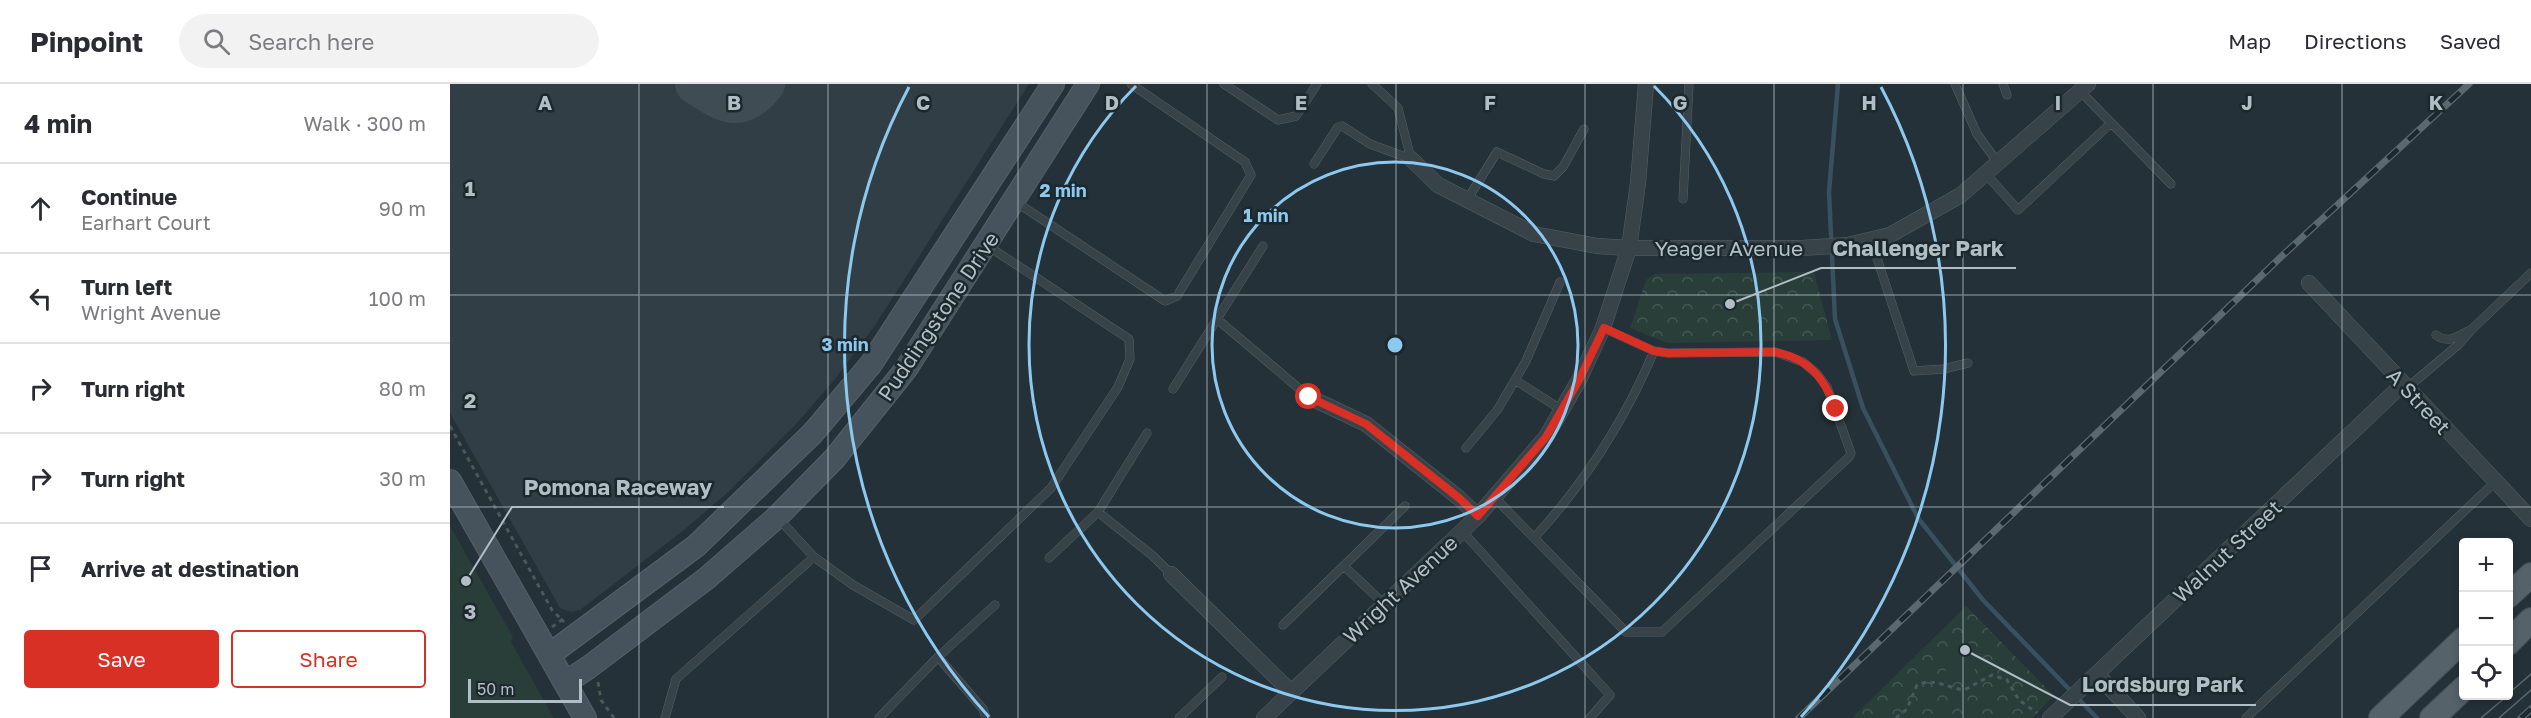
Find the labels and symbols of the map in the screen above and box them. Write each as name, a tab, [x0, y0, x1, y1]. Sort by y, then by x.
text: A	[538, 90, 552, 114]
text: B	[727, 90, 741, 114]
text: C	[916, 90, 930, 114]
text: D	[1105, 90, 1119, 114]
text: E	[1295, 90, 1307, 114]
text: F	[1484, 90, 1496, 114]
text: G	[1673, 90, 1687, 114]
text: H	[1861, 90, 1877, 114]
text: I	[2055, 90, 2061, 114]
text: J	[2241, 90, 2253, 114]
text: K	[2429, 90, 2444, 114]
text: 1	[465, 176, 475, 200]
text: 2 min	[1039, 179, 1087, 201]
text: 1 min	[1243, 204, 1289, 226]
street label: Puddingstone Drive	[872, 227, 1004, 405]
callout: Challenger Park	[1821, 228, 2016, 268]
text: Challenger Park	[1832, 234, 2004, 261]
street label: Yeager Avenue	[1655, 235, 1803, 261]
text: 3 min	[821, 333, 869, 355]
centre of rings	[1385, 335, 1405, 355]
street label: A Street	[2382, 362, 2456, 440]
route start	[1295, 383, 1321, 409]
text: 2	[464, 388, 476, 412]
route end	[1822, 395, 1848, 421]
callout: Pomona Raceway	[512, 467, 724, 507]
text: Pomona Raceway	[524, 473, 712, 500]
street label: Walnut Street	[2167, 494, 2287, 608]
street label: Wright Avenue	[1337, 529, 1463, 649]
text: 3	[464, 599, 476, 623]
callout: Lordsburg Park	[2070, 665, 2256, 705]
text: Lordsburg Park	[2082, 670, 2244, 697]
scale bar	[468, 676, 582, 704]

